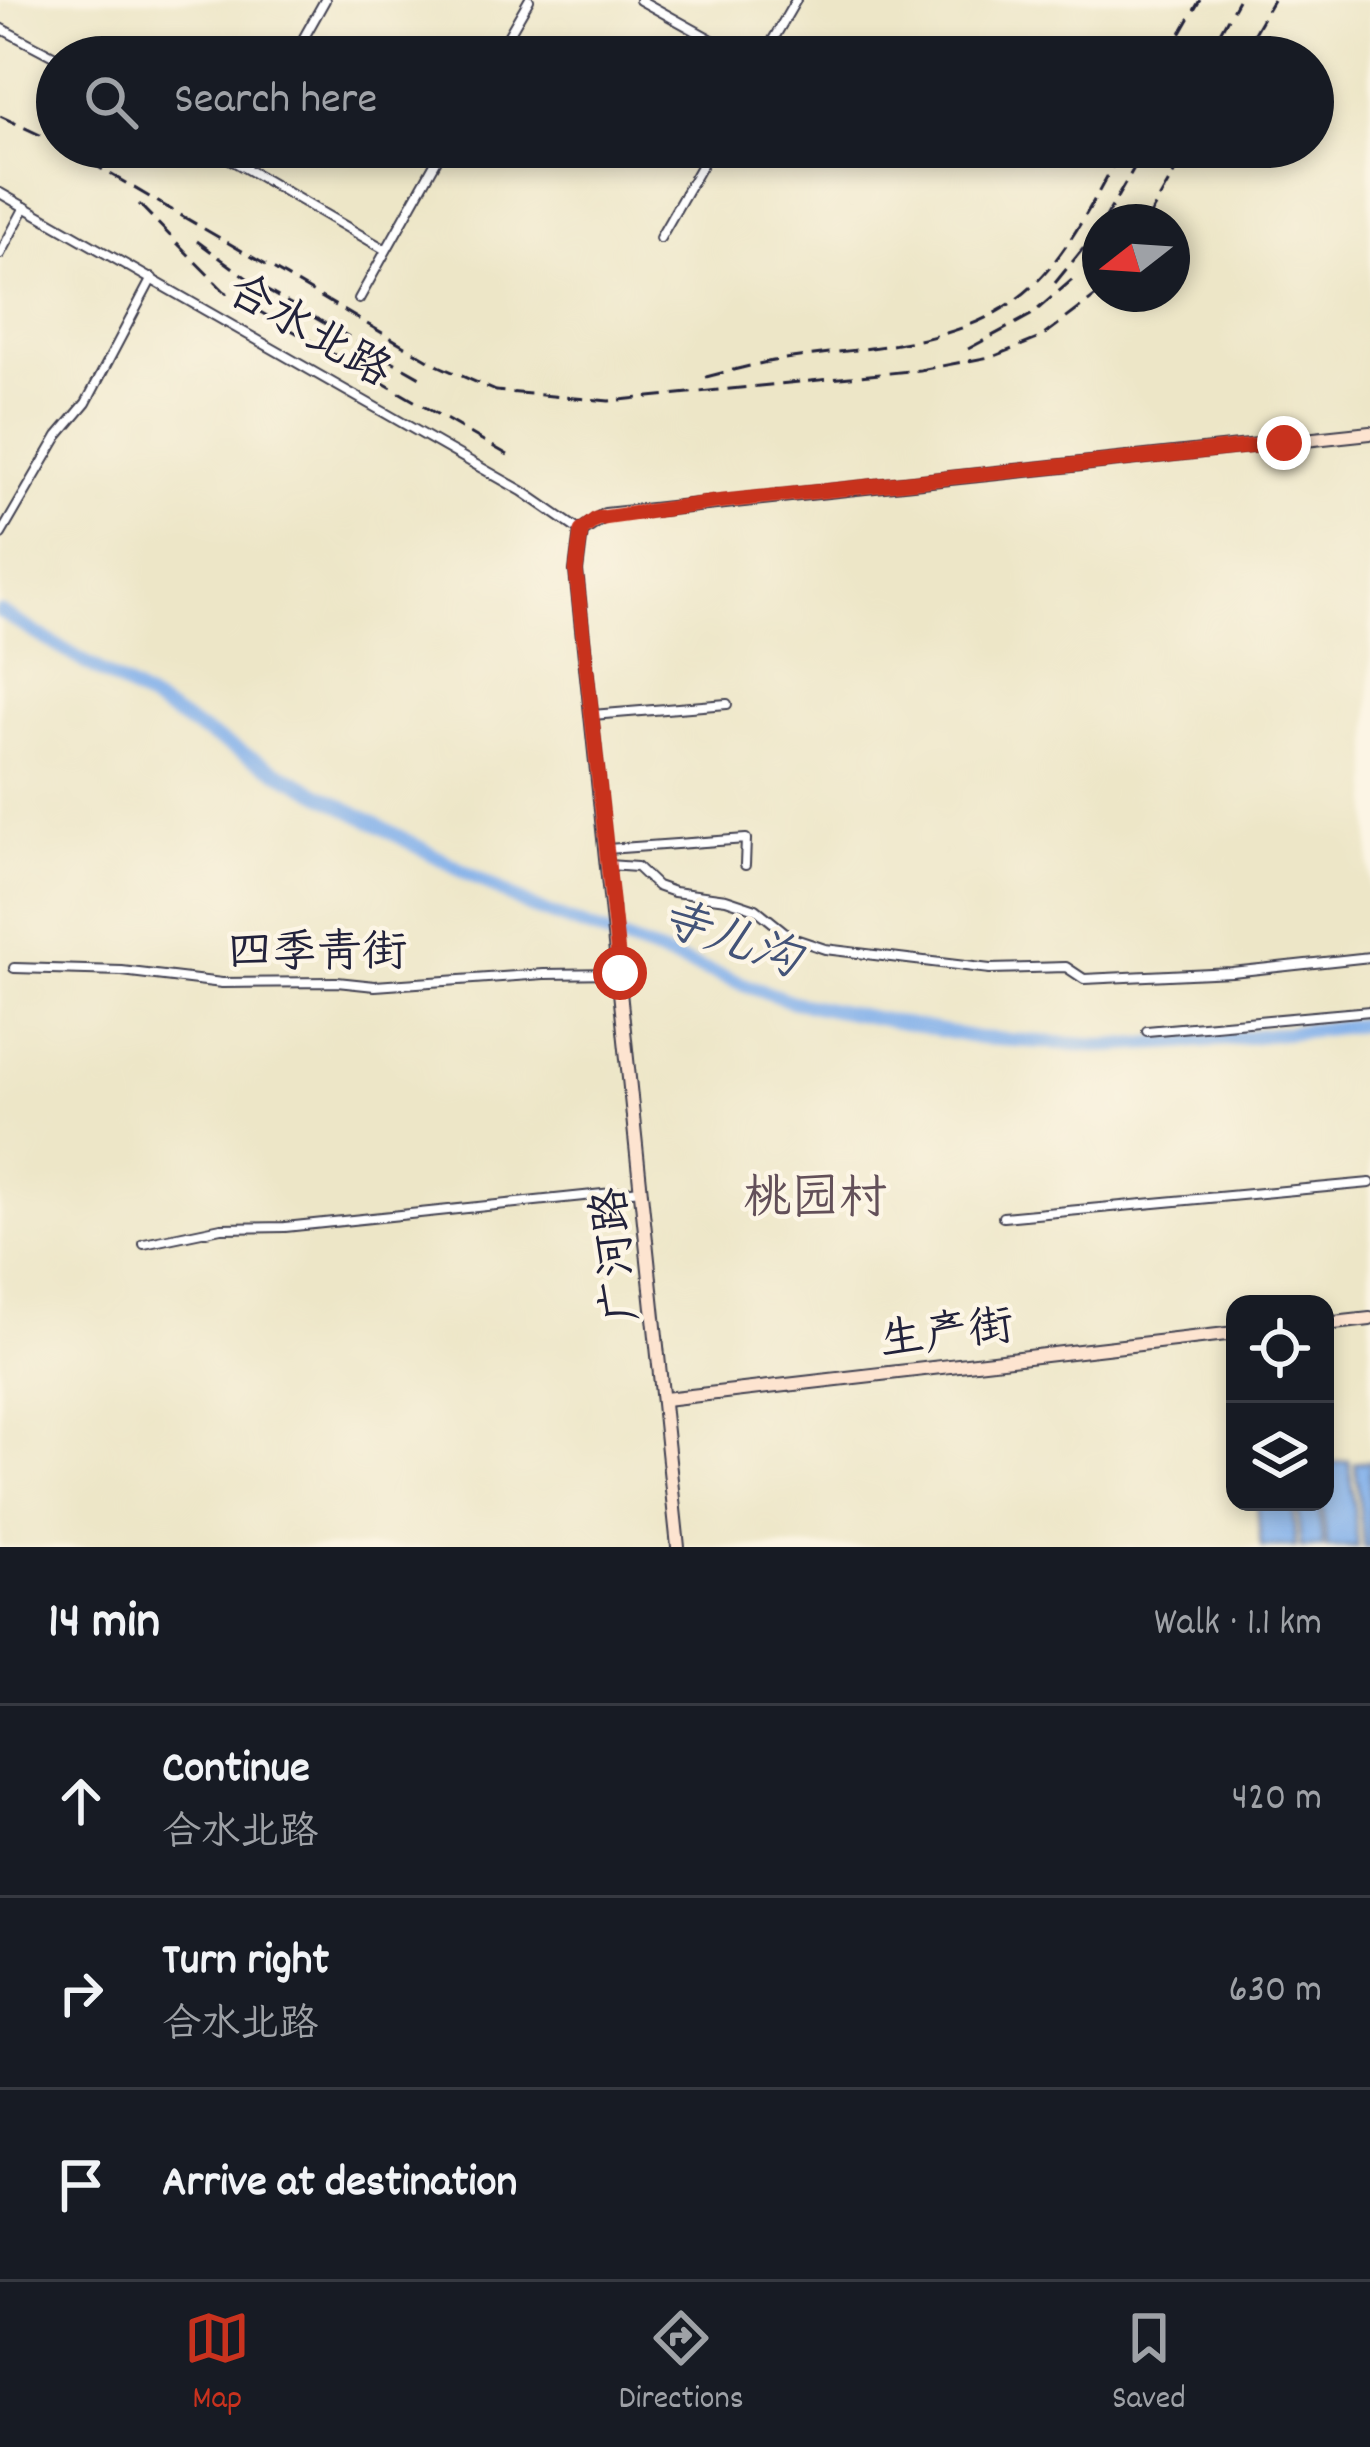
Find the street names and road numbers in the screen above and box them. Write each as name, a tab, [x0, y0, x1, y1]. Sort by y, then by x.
street label: 合水北路	[214, 261, 401, 407]
street label: 四季青街	[227, 924, 407, 988]
street label: 广河路	[581, 1184, 659, 1325]
street label: 生产街	[876, 1297, 1018, 1377]

